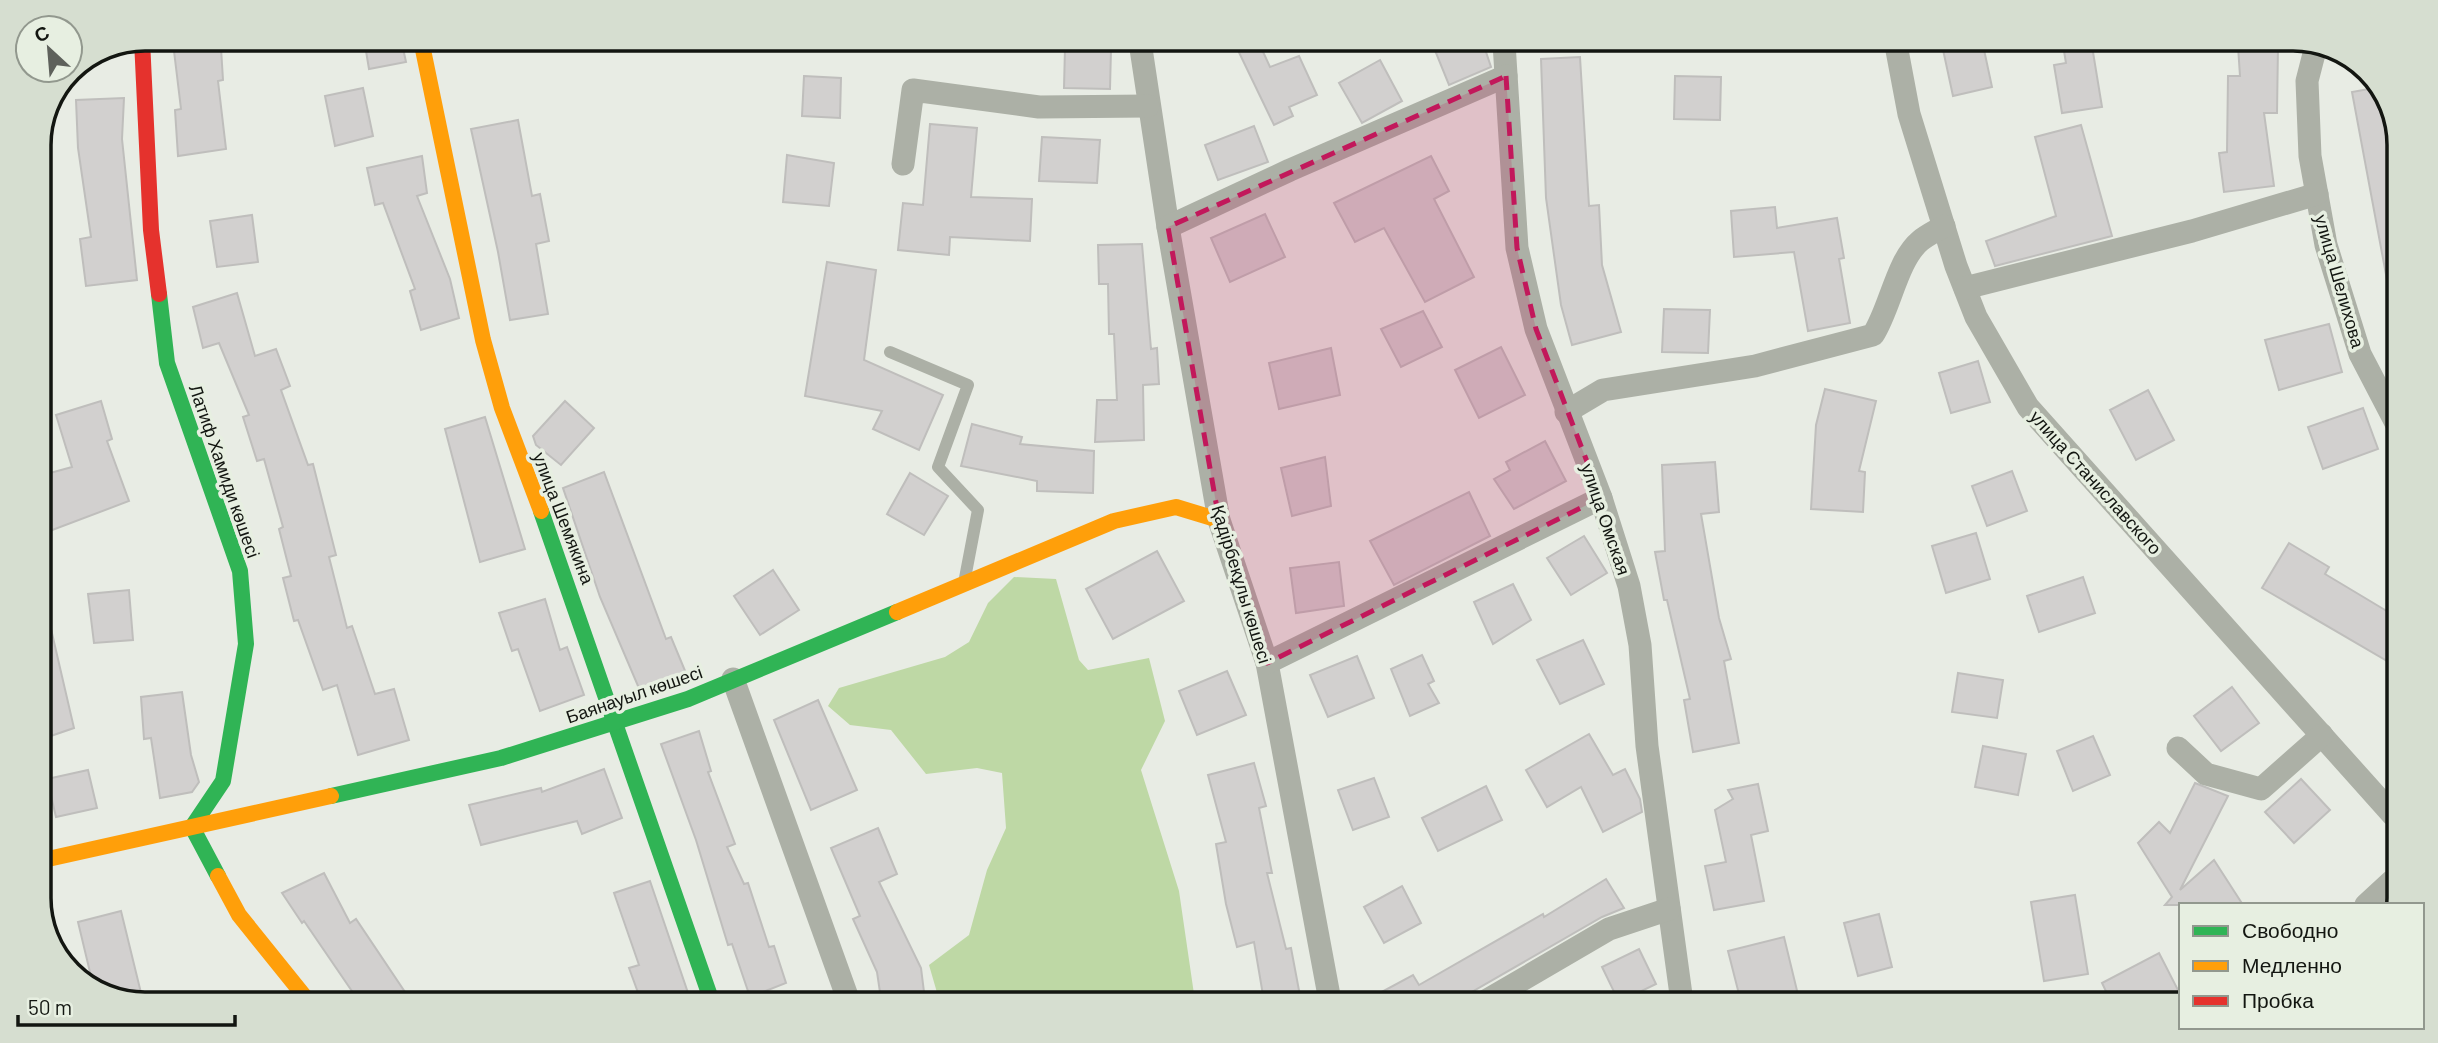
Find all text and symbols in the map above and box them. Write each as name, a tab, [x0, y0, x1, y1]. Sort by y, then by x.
north arrow	[14, 14, 84, 84]
text: С	[30, 20, 53, 47]
street label: улица Шелихова	[2310, 212, 2370, 351]
street label: Латиф Хамиди көшесі	[185, 381, 265, 561]
street label: улица Станиславского	[2026, 405, 2166, 559]
street label: улица Шемякина	[529, 449, 600, 588]
street label: улица Омская	[1577, 460, 1635, 578]
street label: Қадірбекұлы көшесі	[1207, 502, 1277, 666]
street label: Баянауыл көшесі	[563, 660, 705, 728]
legend	[2179, 903, 2424, 1029]
text: Свободно	[2242, 917, 2339, 942]
text: Медленно	[2242, 952, 2342, 977]
scale bar	[18, 984, 234, 1028]
text: Пробка	[2242, 987, 2314, 1012]
text: 50 m	[28, 994, 72, 1019]

